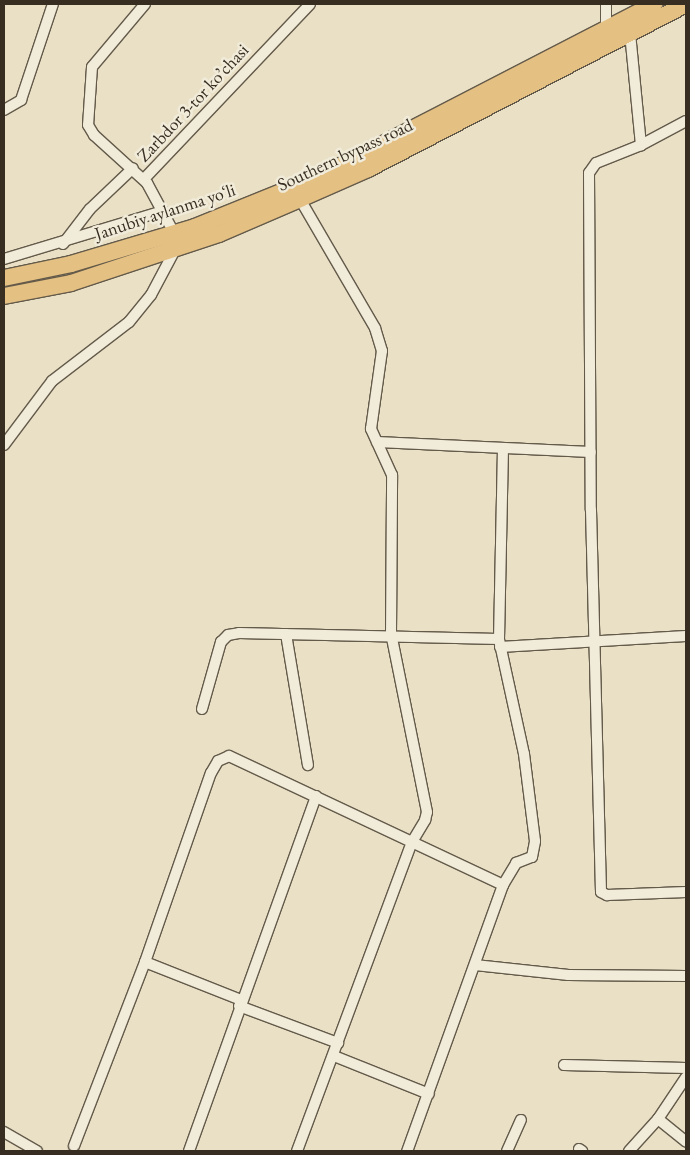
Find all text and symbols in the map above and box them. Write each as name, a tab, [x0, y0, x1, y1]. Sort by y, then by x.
street label: Zarbdor 3-tor koʼchasi	[133, 39, 253, 167]
street label: Southern bypass road	[274, 114, 416, 196]
street label: Janubiy aylanma yoʻli	[92, 179, 238, 245]

